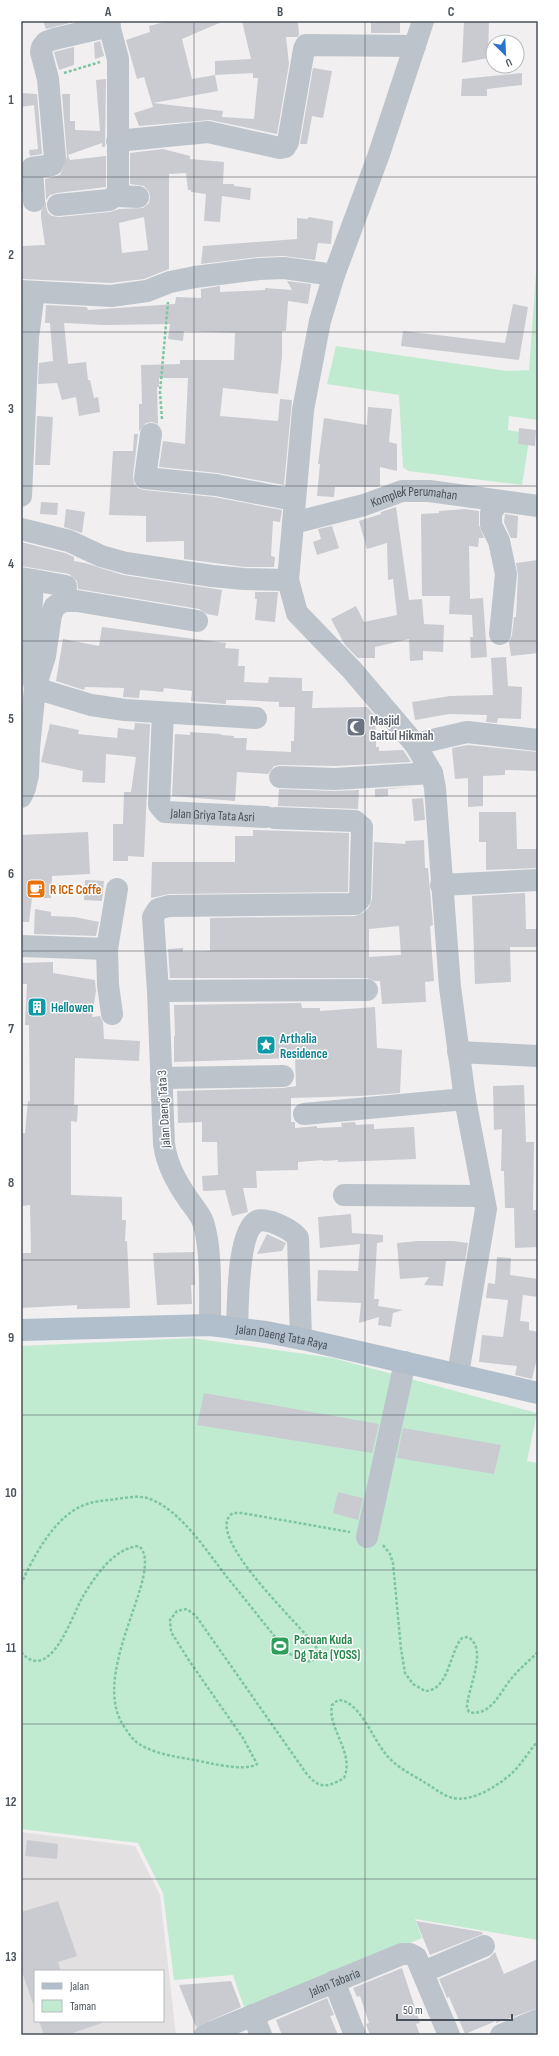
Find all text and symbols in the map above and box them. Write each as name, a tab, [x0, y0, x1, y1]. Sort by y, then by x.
text: A	[104, 4, 112, 20]
text: B	[277, 4, 283, 20]
text: C	[448, 4, 455, 20]
north arrow	[485, 34, 525, 74]
text: U	[503, 56, 514, 70]
text: 1	[8, 92, 14, 108]
text: 2	[8, 247, 14, 263]
text: 3	[8, 401, 14, 417]
street label: Komplek Perumahan	[368, 484, 458, 511]
text: 4	[8, 556, 14, 572]
text: 5	[8, 711, 14, 727]
place label: Masjid Baitul Hikmah	[370, 713, 434, 744]
mosque icon: Masjid Baitul Hikmah	[345, 716, 367, 738]
street label: Jalan Griya Tata Asri	[169, 805, 255, 825]
text: 6	[8, 866, 14, 882]
cafe icon: R ICE Coffe	[25, 878, 47, 900]
place label: R ICE Coffe	[50, 882, 102, 898]
building icon: Hellowen	[26, 996, 48, 1018]
place label: Hellowen	[51, 1000, 94, 1016]
text: 7	[8, 1021, 14, 1037]
place label: Arthalia Residence	[279, 1031, 328, 1062]
place icon: Arthalia Residence	[255, 1034, 277, 1056]
street label: Jalan Daeng Tata 3	[154, 1070, 174, 1149]
text: 8	[8, 1175, 14, 1191]
street label: Jalan Daeng Tata Raya	[234, 1321, 329, 1354]
text: 9	[8, 1330, 14, 1346]
text: 10	[5, 1485, 17, 1501]
place label: Pacuan Kuda Dg Tata (YOSS)	[294, 1632, 360, 1663]
sports icon: Pacuan Kuda Dg Tata (YOSS)	[269, 1635, 291, 1657]
text: 11	[6, 1640, 16, 1656]
text: 12	[6, 1794, 17, 1810]
text: 13	[6, 1949, 17, 1965]
street label: Jalan Tabaria	[306, 1965, 363, 2001]
legend	[34, 1970, 164, 2022]
text: Jalan	[69, 1979, 89, 1994]
scale bar	[397, 1996, 512, 2022]
text: Taman	[70, 1999, 96, 2014]
text: 50 m	[403, 2003, 423, 2018]

